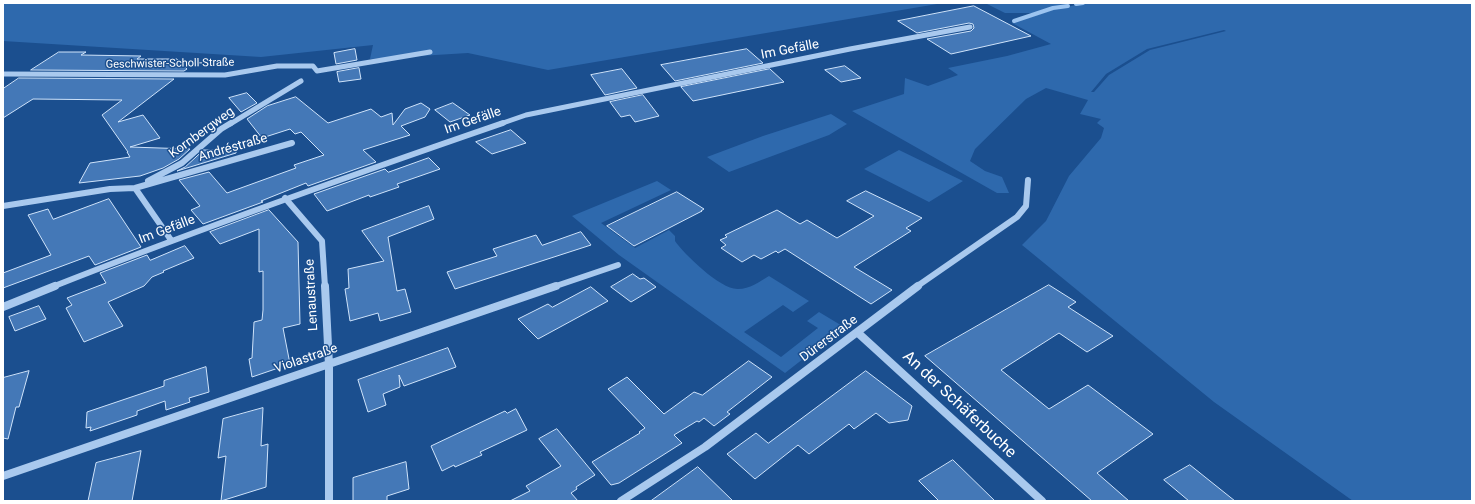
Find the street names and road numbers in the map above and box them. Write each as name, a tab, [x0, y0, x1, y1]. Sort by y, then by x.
street label: Im Gefälle	[760, 37, 820, 63]
street label: Geschwister-Scholl-Straße	[106, 56, 234, 72]
street label: Kornbergweg	[166, 104, 238, 162]
street label: Im Gefälle	[443, 104, 503, 138]
street label: Andréstraße	[197, 131, 269, 165]
street label: Im Gefälle	[137, 212, 197, 248]
street label: Lenaustraße	[302, 259, 322, 331]
street label: Dürerstraße	[797, 312, 861, 366]
street label: Violastraße	[272, 341, 340, 377]
street label: An der Schäferbuche	[898, 347, 1020, 463]

